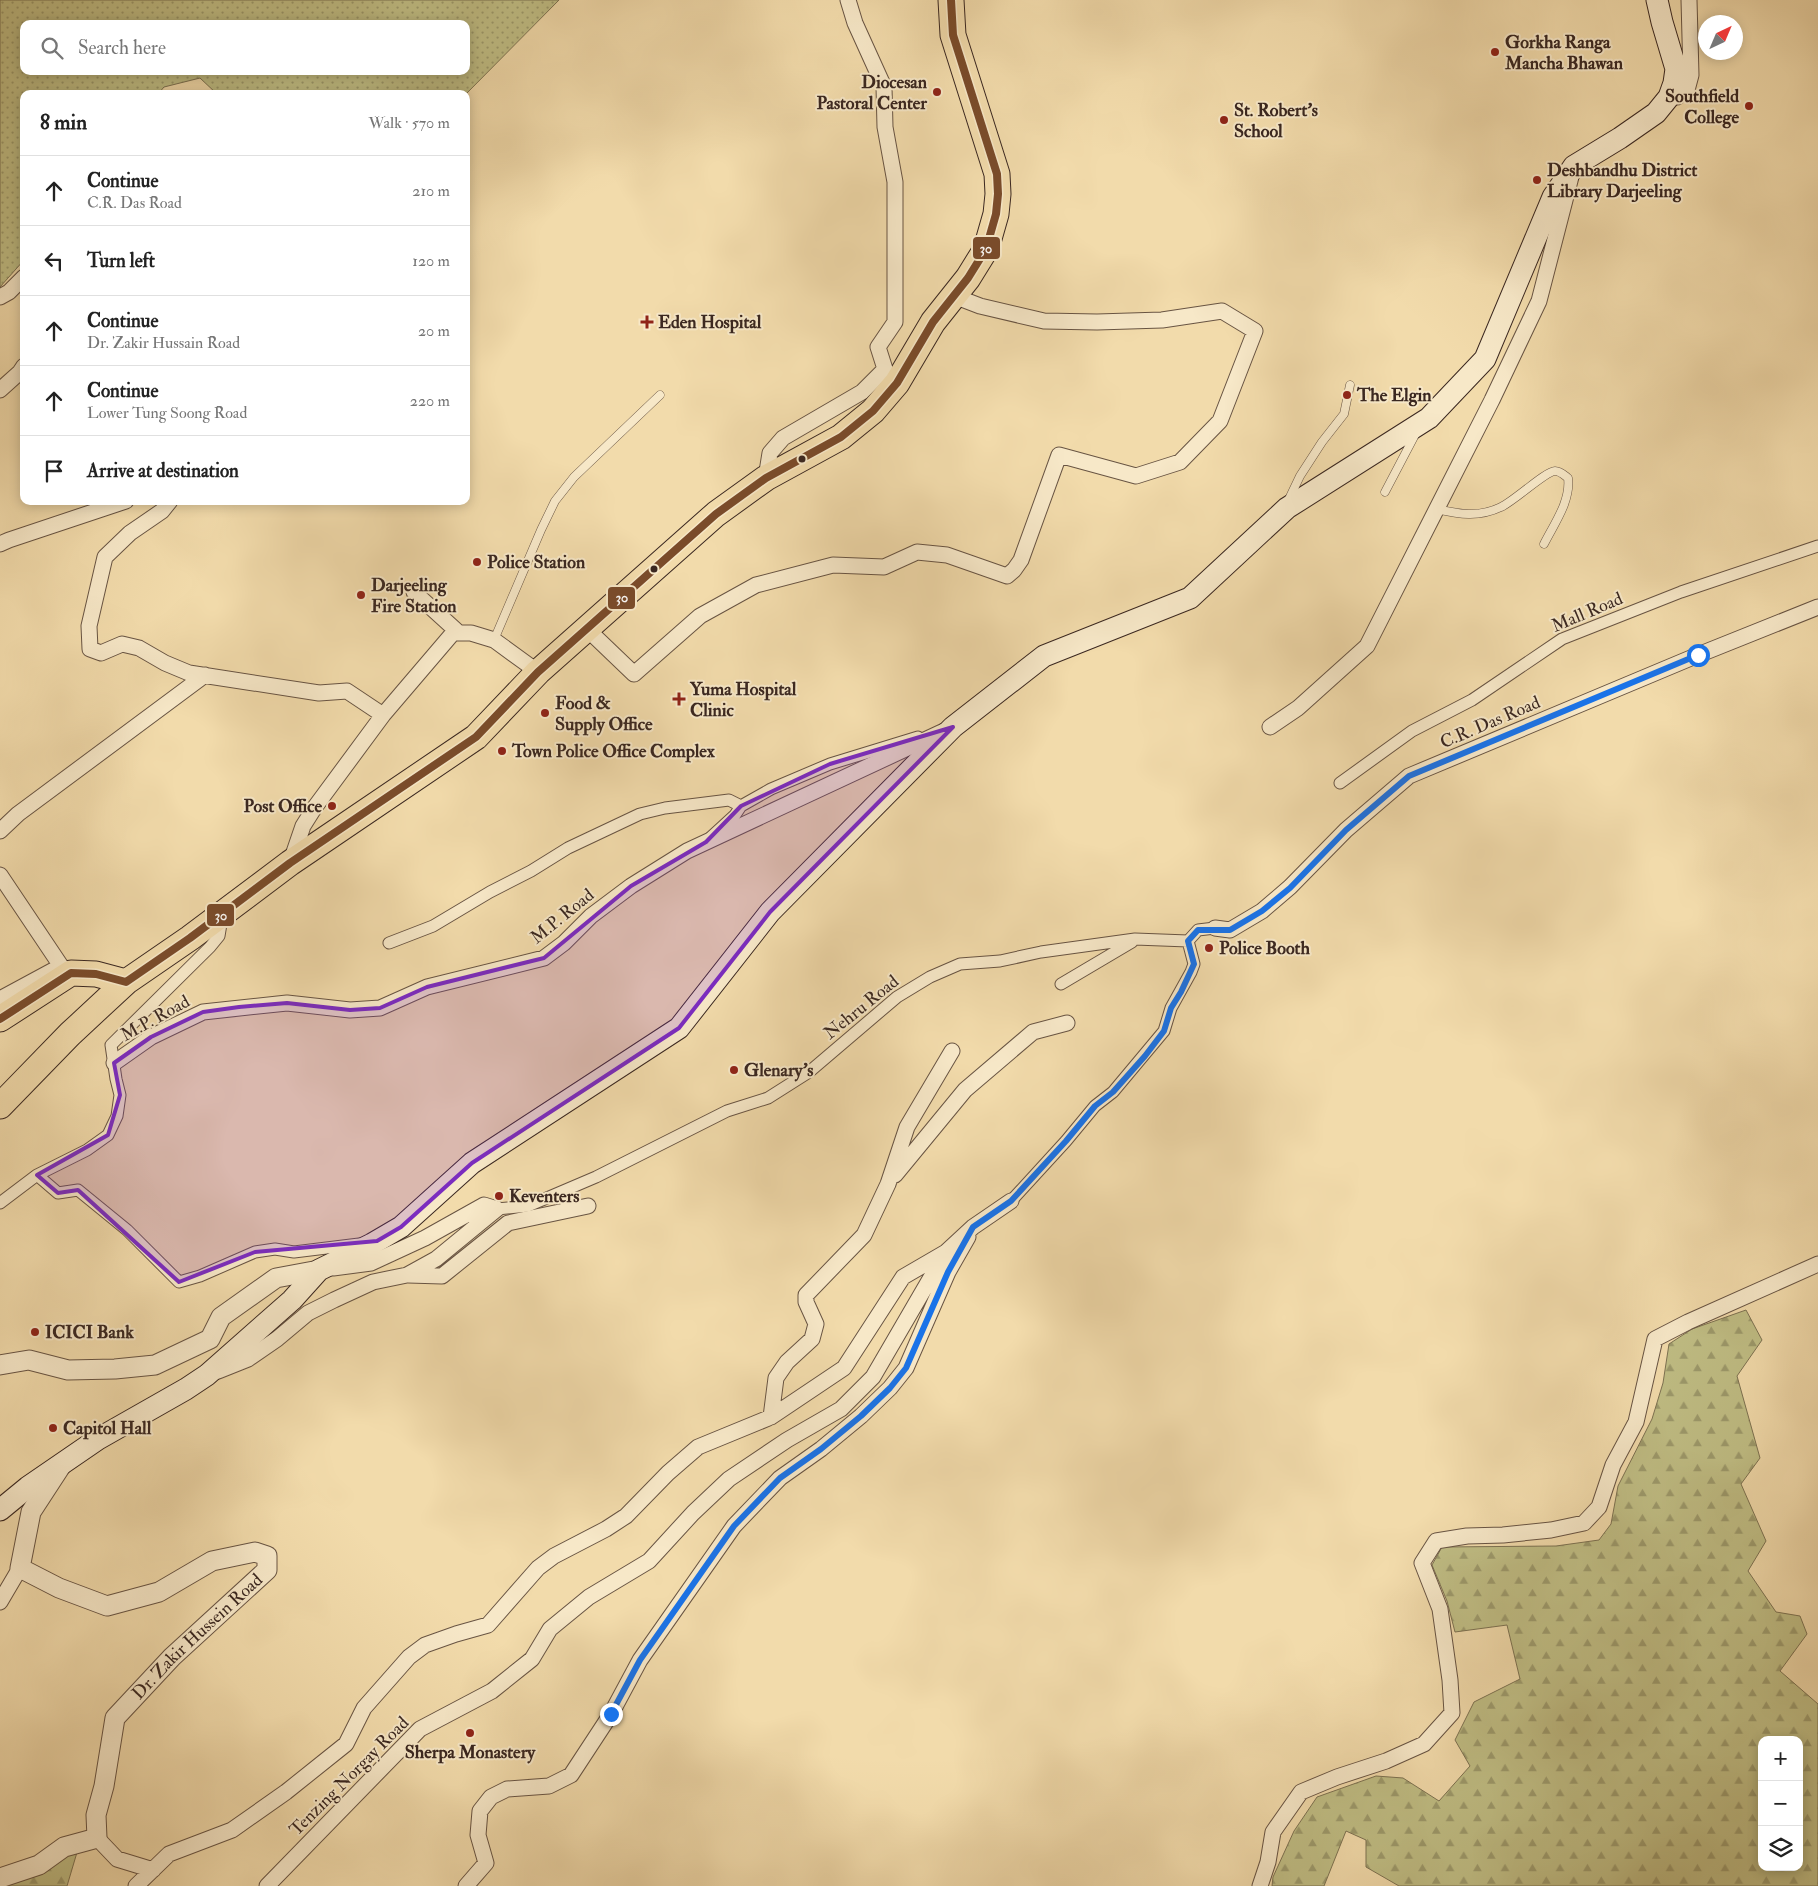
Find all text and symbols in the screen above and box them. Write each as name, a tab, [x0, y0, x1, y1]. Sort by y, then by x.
north arrow	[1698, 15, 1743, 60]
search box	[20, 20, 470, 75]
place label: Gorkha Ranga Mancha Bhawan	[1504, 31, 1624, 75]
icon: search	[38, 34, 66, 62]
text: Search here	[78, 36, 166, 60]
marker: Gorkha Ranga Mancha Bhawan	[1489, 46, 1501, 58]
place label: Diocesan Pastoral Center	[816, 71, 928, 115]
place label: Southfield College	[1665, 85, 1739, 129]
marker: Diocesan Pastoral Center	[931, 86, 943, 98]
place label: St. Robert's School	[1234, 99, 1318, 143]
marker: Southfield College	[1743, 100, 1755, 112]
text: 8 min	[40, 109, 87, 136]
text: Walk · 570 m	[369, 113, 450, 133]
marker: St. Robert's School	[1218, 114, 1230, 126]
place label: Deshbandhu District Library Darjeeling	[1547, 159, 1698, 203]
text: Continue	[87, 169, 158, 193]
marker: Deshbandhu District Library Darjeeling	[1531, 174, 1543, 186]
icon: ahead	[40, 177, 68, 205]
text: 210 m	[412, 181, 450, 201]
text: C.R. Das Road	[87, 193, 182, 213]
line badge: 30	[972, 236, 1001, 260]
text: 30	[980, 240, 992, 257]
icon: left	[40, 247, 68, 275]
text: Turn left	[87, 249, 155, 273]
text: 120 m	[412, 251, 450, 271]
text: Continue	[87, 309, 158, 333]
place label: Eden Hospital	[658, 311, 762, 334]
marker: Eden Hospital	[640, 315, 654, 329]
icon: ahead	[40, 317, 68, 345]
text: 20 m	[418, 321, 450, 341]
text: Dr. Zakir Hussain Road	[87, 333, 240, 353]
text: Continue	[87, 379, 158, 403]
place label: The Elgin	[1356, 384, 1432, 407]
icon: ahead	[40, 387, 68, 415]
marker: The Elgin	[1341, 389, 1353, 401]
text: 220 m	[410, 391, 450, 411]
text: Lower Tung Soong Road	[87, 403, 247, 423]
unlabelled marker	[797, 454, 807, 464]
icon: arrive	[40, 457, 68, 485]
text: Arrive at destination	[87, 459, 239, 483]
place label: Police Station	[487, 551, 586, 574]
marker: Police Station	[471, 556, 483, 568]
unlabelled marker	[649, 564, 659, 574]
place label: Darjeeling Fire Station	[371, 574, 457, 618]
line badge: 30	[607, 586, 636, 610]
street label: Mall Road	[1548, 587, 1626, 638]
marker: Darjeeling Fire Station	[355, 589, 367, 601]
text: 30	[616, 589, 628, 606]
route start	[1687, 644, 1710, 667]
place label: Yuma Hospital Clinic	[689, 678, 797, 722]
street label: C.R. Das Road	[1437, 691, 1544, 754]
place label: Food & Supply Office	[555, 692, 653, 736]
marker: Yuma Hospital Clinic	[672, 692, 686, 706]
marker: Food & Supply Office	[539, 707, 551, 719]
place label: Town Police Office Complex	[511, 740, 716, 763]
marker: Town Police Office Complex	[496, 745, 508, 757]
place label: Post Office	[244, 795, 322, 818]
marker: Post Office	[326, 800, 338, 812]
street label: M.P. Road	[526, 884, 599, 949]
line badge: 30	[206, 903, 235, 927]
text: 30	[215, 907, 227, 924]
place label: Police Booth	[1219, 937, 1310, 960]
marker: Police Booth	[1203, 942, 1215, 954]
street label: Nehru Road	[819, 970, 904, 1045]
street label: M.P. Road	[117, 990, 194, 1047]
place label: Glenary's	[744, 1059, 813, 1082]
marker: Glenary's	[728, 1064, 740, 1076]
place label: Keventers	[509, 1185, 579, 1208]
marker: Keventers	[493, 1190, 505, 1202]
place label: ICICI Bank	[45, 1321, 134, 1344]
marker: ICICI Bank	[29, 1326, 41, 1338]
place label: Capitol Hall	[63, 1417, 152, 1440]
marker: Capitol Hall	[47, 1422, 59, 1434]
street label: Dr. Zakir Hussein Road	[127, 1569, 268, 1705]
route end	[600, 1703, 623, 1726]
street label: Tenzing Norgay Road	[285, 1712, 414, 1841]
marker: Sherpa Monastery	[464, 1727, 476, 1739]
map controls	[1758, 1736, 1803, 1871]
button: +	[1758, 1736, 1803, 1781]
place label: Sherpa Monastery	[405, 1741, 536, 1764]
button: −	[1758, 1781, 1803, 1826]
button: layers	[1758, 1826, 1803, 1871]

